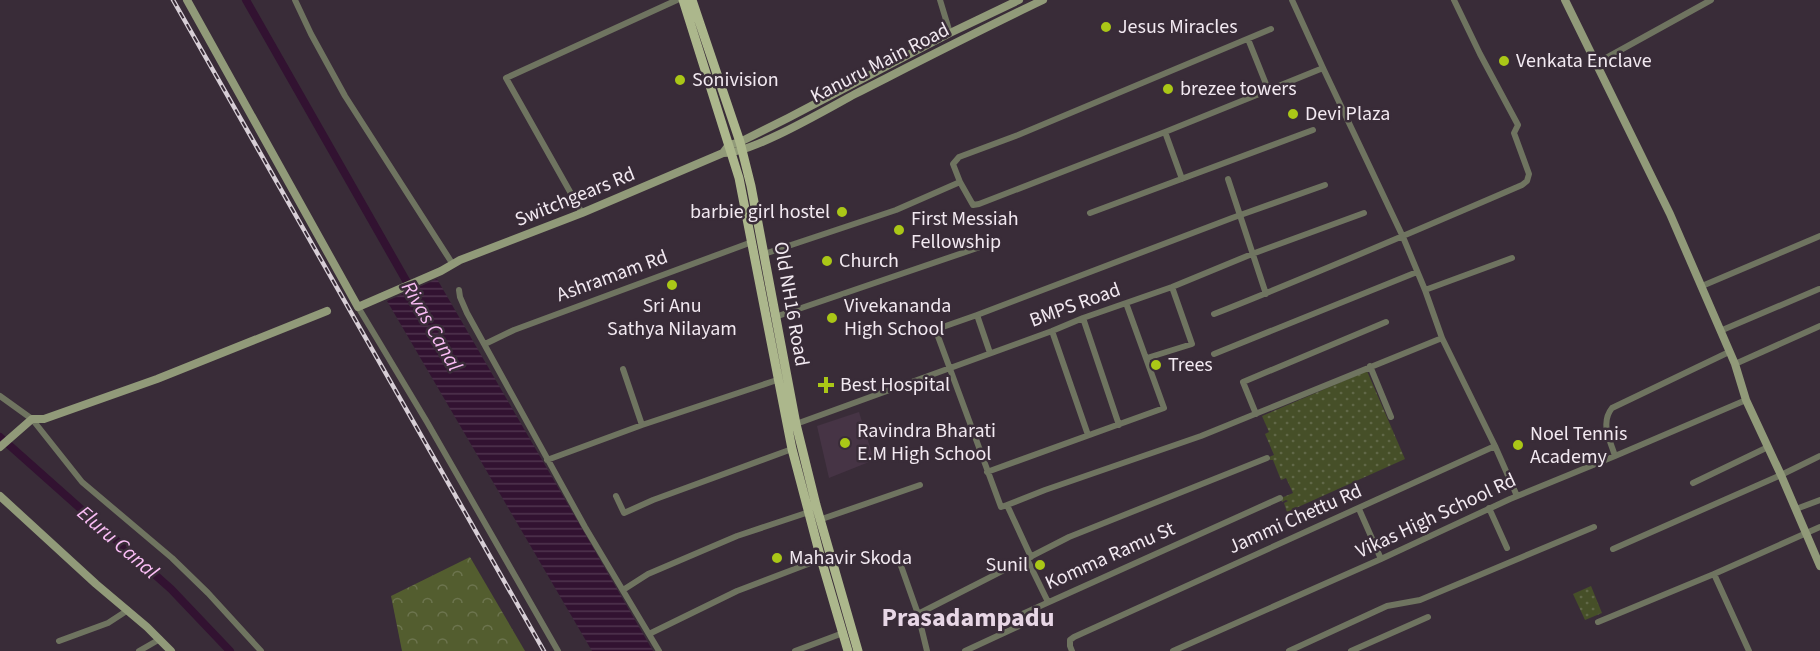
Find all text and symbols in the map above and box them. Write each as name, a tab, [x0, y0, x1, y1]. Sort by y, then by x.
place label: Jesus Miracles	[1118, 13, 1238, 41]
street label: Kanuru Main Road	[806, 16, 954, 110]
marker: Jesus Miracles	[1099, 20, 1113, 34]
place label: Venkata Enclave	[1516, 47, 1652, 75]
marker: Venkata Enclave	[1497, 54, 1511, 68]
place label: Sonivision	[692, 66, 779, 94]
marker: Sonivision	[673, 73, 687, 87]
place label: brezee towers	[1180, 75, 1297, 103]
marker: brezee towers	[1161, 82, 1175, 96]
place label: Devi Plaza	[1305, 100, 1390, 128]
marker: Devi Plaza	[1286, 107, 1300, 121]
street label: Switchgears Rd	[511, 160, 639, 234]
place label: barbie girl hostel	[690, 198, 830, 226]
marker: barbie girl hostel	[835, 205, 849, 219]
place label: First Messiah Fellowship	[911, 205, 1019, 256]
marker: First Messiah Fellowship	[892, 223, 906, 237]
street label: Old NH16 Road	[766, 239, 816, 369]
street label: Ashramam Rd	[552, 243, 672, 309]
place label: Church	[839, 247, 899, 275]
marker: Church	[820, 254, 834, 268]
water label: Rivas Canal	[394, 275, 470, 378]
street label: BMPS Road	[1026, 276, 1124, 334]
marker: Sri Anu Sathya Nilayam	[665, 278, 679, 292]
place label: Sri Anu Sathya Nilayam	[607, 292, 737, 343]
place label: Vivekananda High School	[844, 292, 951, 343]
marker: Vivekananda High School	[825, 311, 839, 325]
place label: Trees	[1168, 351, 1213, 379]
marker: Trees	[1149, 358, 1163, 372]
place label: Best Hospital	[840, 371, 950, 399]
marker: Best Hospital	[817, 376, 835, 394]
place label: Ravindra Bharati E.M High School	[857, 417, 996, 468]
place label: Noel Tennis Academy	[1530, 420, 1627, 471]
marker: Ravindra Bharati E.M High School	[838, 436, 852, 450]
marker: Noel Tennis Academy	[1511, 438, 1525, 452]
street label: Vikas High School Rd	[1351, 467, 1521, 565]
street label: Jammi Chettu Rd	[1224, 477, 1366, 561]
water label: Eluru Canal	[71, 498, 166, 586]
street label: Komma Ramu St	[1041, 515, 1180, 597]
place label: Mahavir Skoda	[789, 544, 912, 572]
marker: Mahavir Skoda	[770, 551, 784, 565]
place label: Sunil	[985, 551, 1028, 579]
marker: Sunil	[1033, 558, 1047, 572]
district label: Prasadampadu	[882, 599, 1054, 636]

